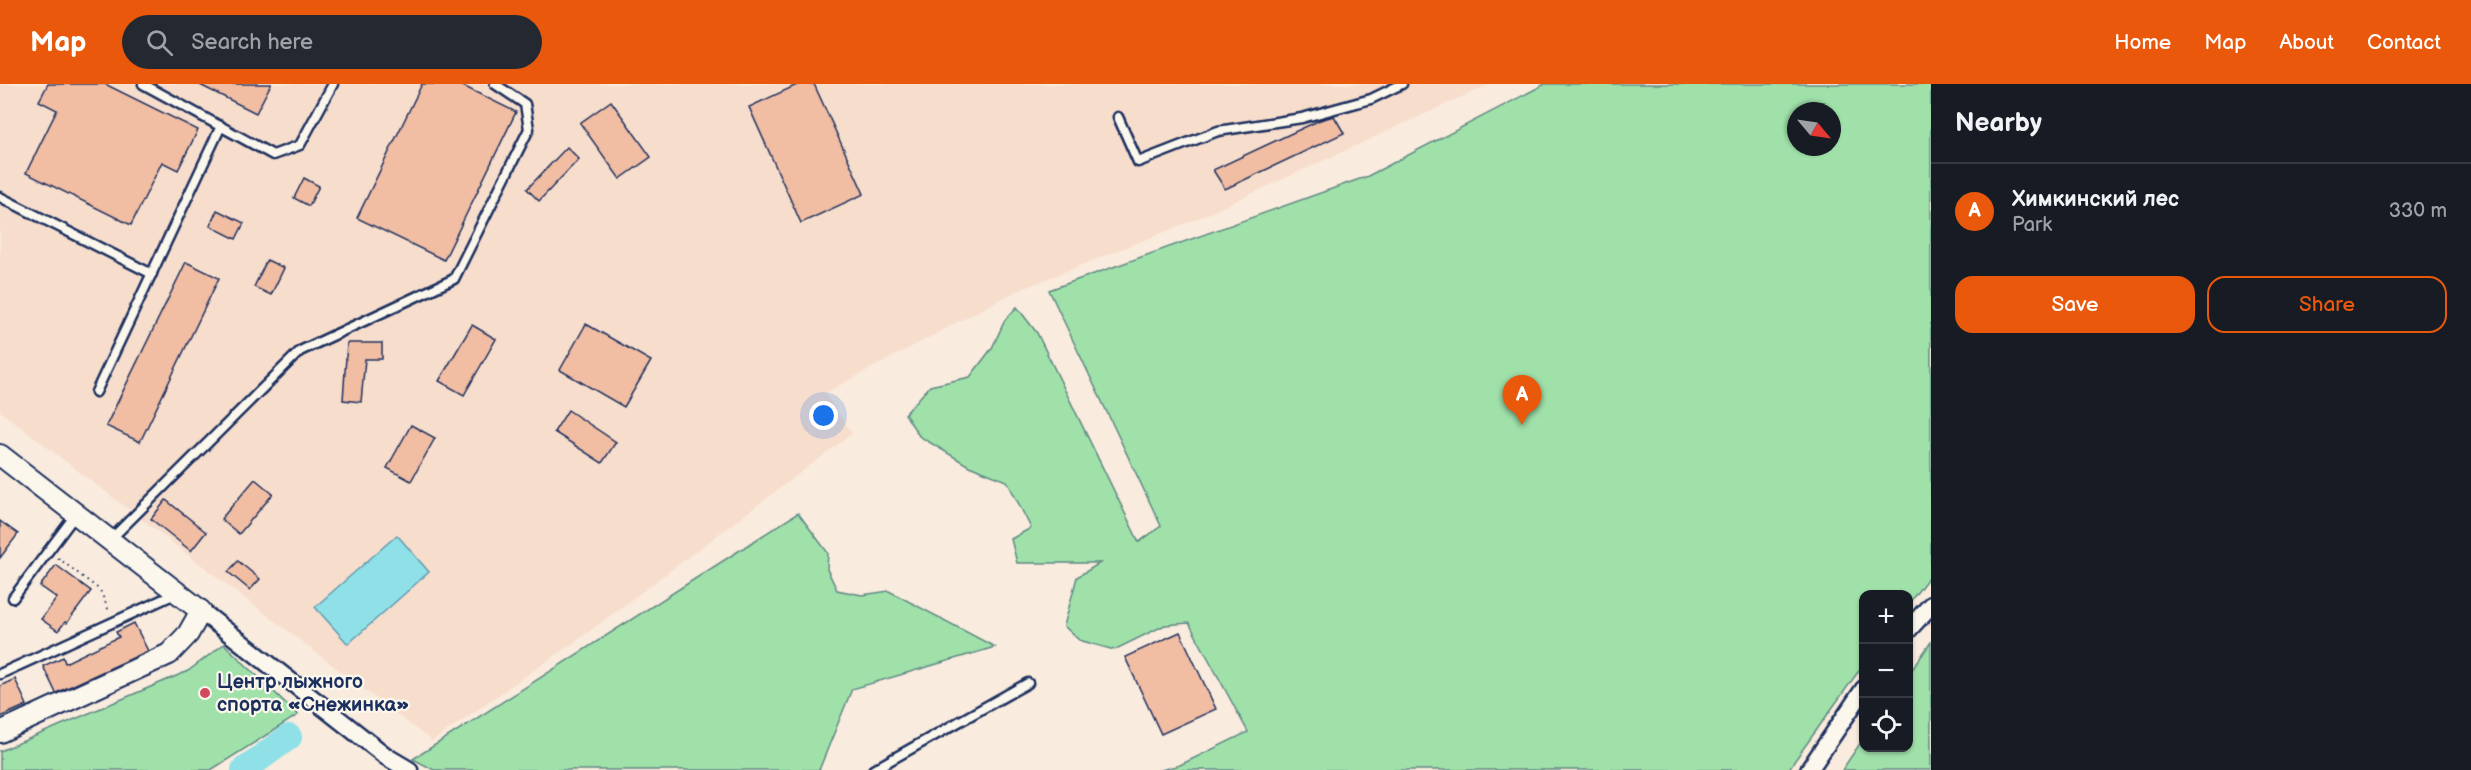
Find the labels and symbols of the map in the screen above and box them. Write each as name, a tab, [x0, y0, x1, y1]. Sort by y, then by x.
north arrow	[1787, 102, 1841, 156]
pin: A	[1502, 376, 1541, 425]
your location	[809, 401, 838, 430]
place label: Центр лыжного спорта «Снежинка»	[217, 670, 409, 717]
marker: Центр лыжного спорта «Снежинка»	[198, 686, 212, 700]

